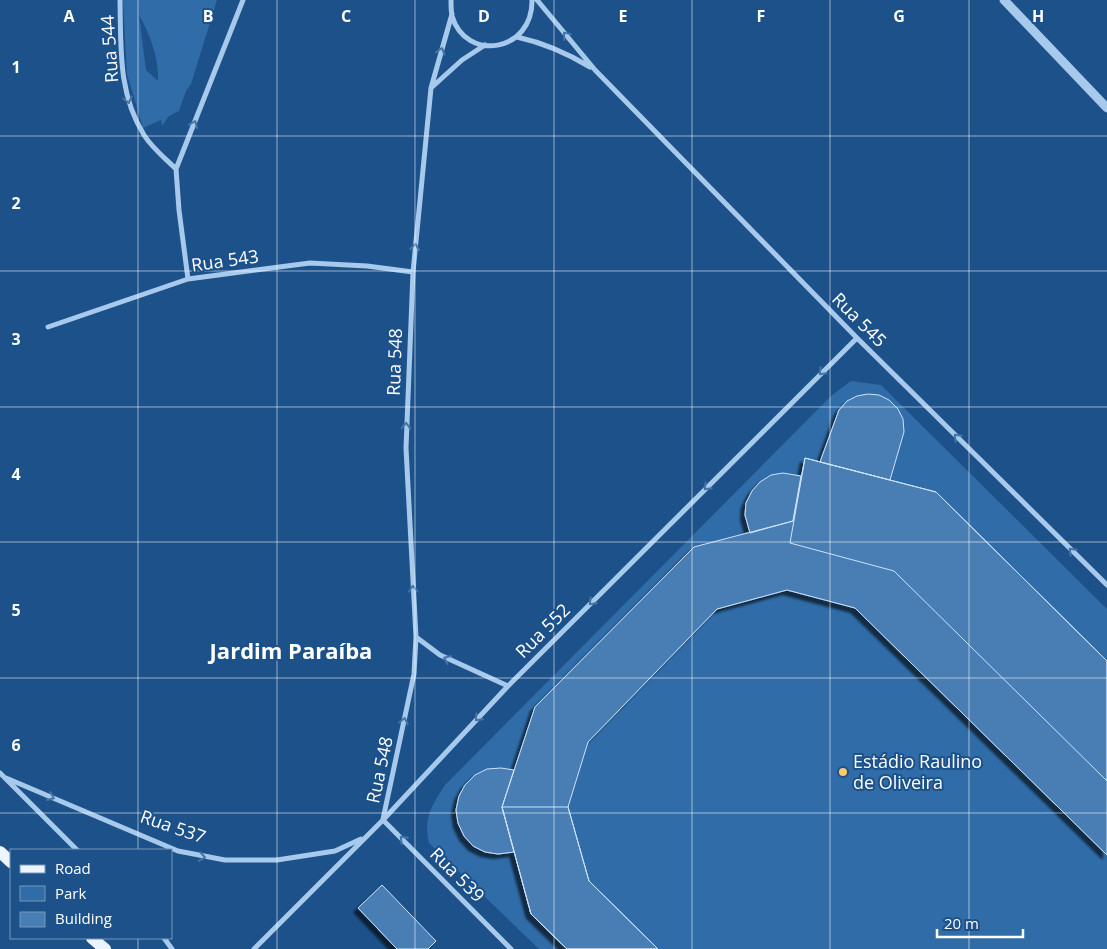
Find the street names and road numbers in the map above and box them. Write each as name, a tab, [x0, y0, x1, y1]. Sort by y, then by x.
street label: Rua 544	[95, 14, 123, 84]
street label: Rua 543	[190, 243, 260, 277]
street label: Rua 545	[827, 287, 892, 352]
street label: Rua 548	[381, 328, 407, 396]
street label: Rua 552	[510, 598, 575, 663]
street label: Rua 548	[360, 734, 398, 805]
street label: Rua 537	[137, 804, 209, 848]
street label: Rua 539	[425, 842, 490, 907]

